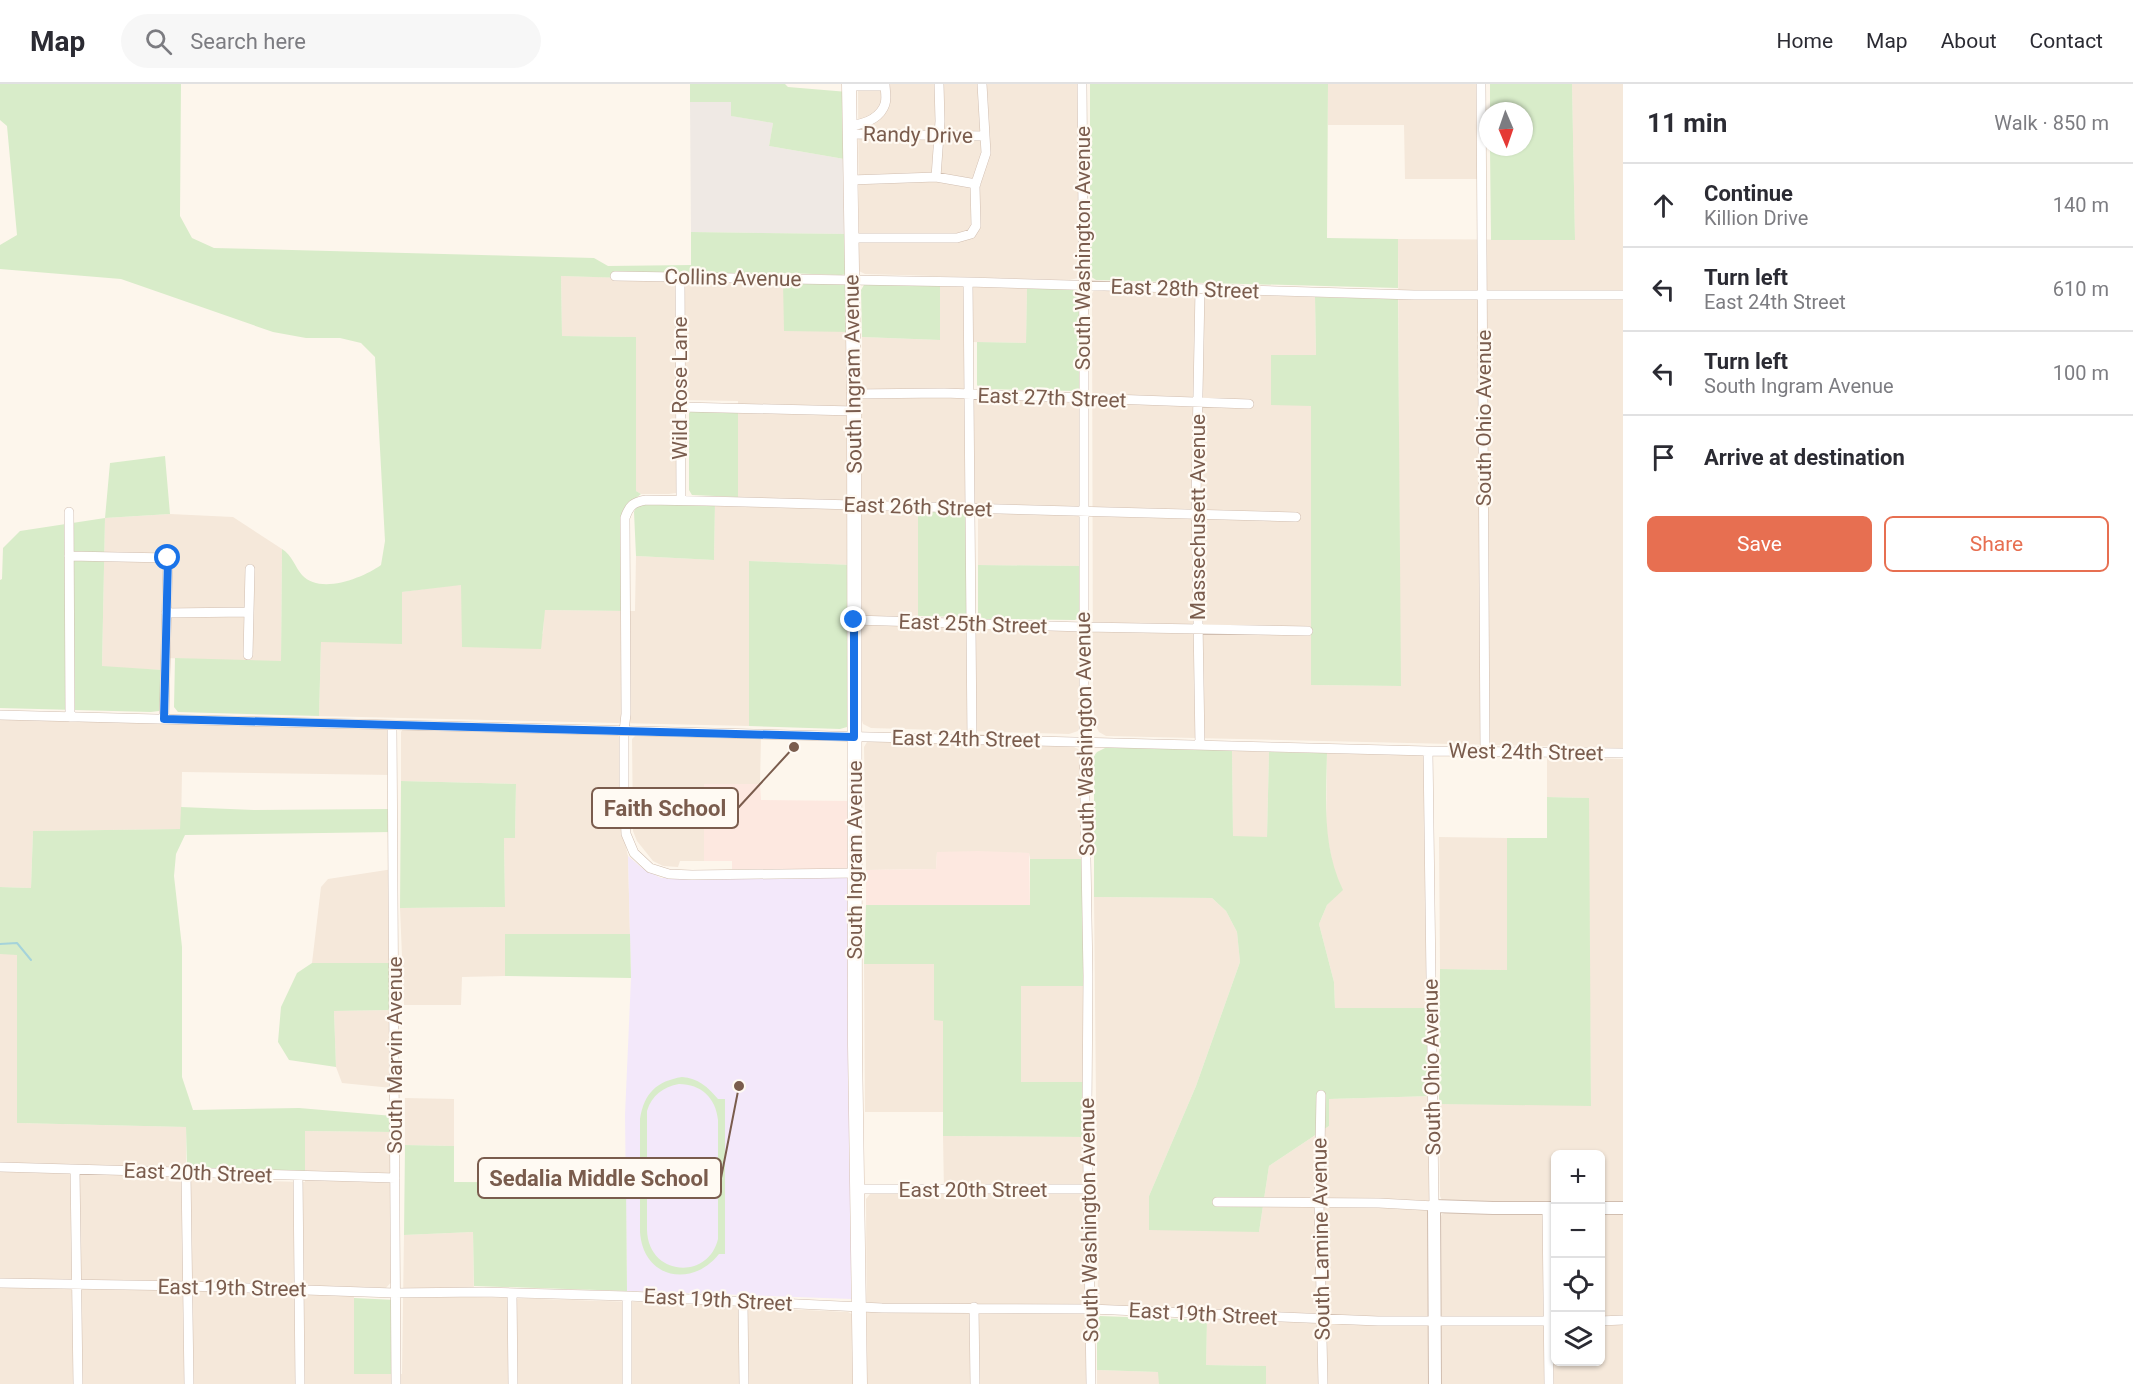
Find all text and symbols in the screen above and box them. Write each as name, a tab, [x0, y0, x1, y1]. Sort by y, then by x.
search box	[121, 14, 541, 68]
text: Map	[30, 25, 85, 58]
icon: search	[142, 25, 175, 58]
text: Search here	[190, 29, 306, 54]
text: Home	[1777, 29, 1833, 53]
text: Map	[1866, 29, 1908, 53]
text: About	[1941, 29, 1997, 53]
text: Contact	[2030, 29, 2103, 53]
north arrow	[1479, 102, 1533, 156]
text: 11 min	[1647, 108, 1727, 138]
text: Walk · 850 m	[1994, 111, 2109, 135]
street label: Randy Drive	[863, 122, 973, 148]
street label: South Washington Avenue	[1071, 126, 1095, 370]
text: Continue	[1704, 181, 1793, 206]
icon: ahead	[1647, 189, 1680, 222]
text: 140 m	[2053, 193, 2109, 217]
text: Killion Drive	[1704, 206, 1808, 230]
street label: Collins Avenue	[664, 265, 802, 291]
text: Turn left	[1704, 265, 1788, 290]
icon: left	[1647, 273, 1680, 306]
street label: South Ingram Avenue	[839, 274, 867, 474]
street label: East 28th Street	[1110, 274, 1260, 304]
text: 610 m	[2053, 277, 2109, 301]
text: East 24th Street	[1704, 290, 1846, 314]
street label: Wild Rose Lane	[668, 316, 692, 460]
street label: South Ohio Avenue	[1472, 330, 1496, 506]
text: Turn left	[1704, 349, 1788, 374]
icon: left	[1647, 357, 1680, 390]
text: 100 m	[2053, 361, 2109, 385]
text: South Ingram Avenue	[1704, 374, 1894, 398]
street label: East 27th Street	[977, 383, 1127, 413]
street label: Massechusett Avenue	[1186, 414, 1210, 620]
icon: arrive	[1647, 441, 1680, 474]
text: Arrive at destination	[1704, 445, 1905, 470]
street label: East 26th Street	[843, 492, 993, 522]
button: Save	[1647, 516, 1872, 572]
button: Share	[1884, 516, 2109, 572]
route start	[154, 544, 180, 570]
route end	[840, 606, 866, 632]
street label: East 25th Street	[898, 609, 1048, 639]
street label: South Washington Avenue	[1071, 612, 1099, 856]
street label: East 24th Street	[891, 726, 1041, 752]
street label: West 24th Street	[1448, 739, 1604, 765]
street label: South Ingram Avenue	[843, 760, 867, 960]
callout: Faith School	[592, 788, 738, 828]
text: Faith School	[604, 796, 726, 821]
street label: South Marvin Avenue	[383, 956, 407, 1154]
street label: South Ohio Avenue	[1418, 978, 1446, 1156]
street label: South Washington Avenue	[1075, 1098, 1103, 1342]
street label: South Lamine Avenue	[1307, 1138, 1335, 1340]
map controls	[1551, 1150, 1605, 1366]
button: +	[1551, 1150, 1605, 1204]
street label: East 20th Street	[123, 1158, 273, 1188]
callout: Sedalia Middle School	[478, 1158, 721, 1198]
text: Sedalia Middle School	[489, 1166, 709, 1191]
street label: East 20th Street	[899, 1178, 1048, 1202]
button: −	[1551, 1204, 1605, 1258]
button: locate	[1551, 1258, 1605, 1312]
street label: East 19th Street	[157, 1275, 307, 1301]
street label: East 19th Street	[643, 1284, 793, 1316]
street label: East 19th Street	[1128, 1298, 1278, 1330]
button: layers	[1551, 1312, 1605, 1366]

